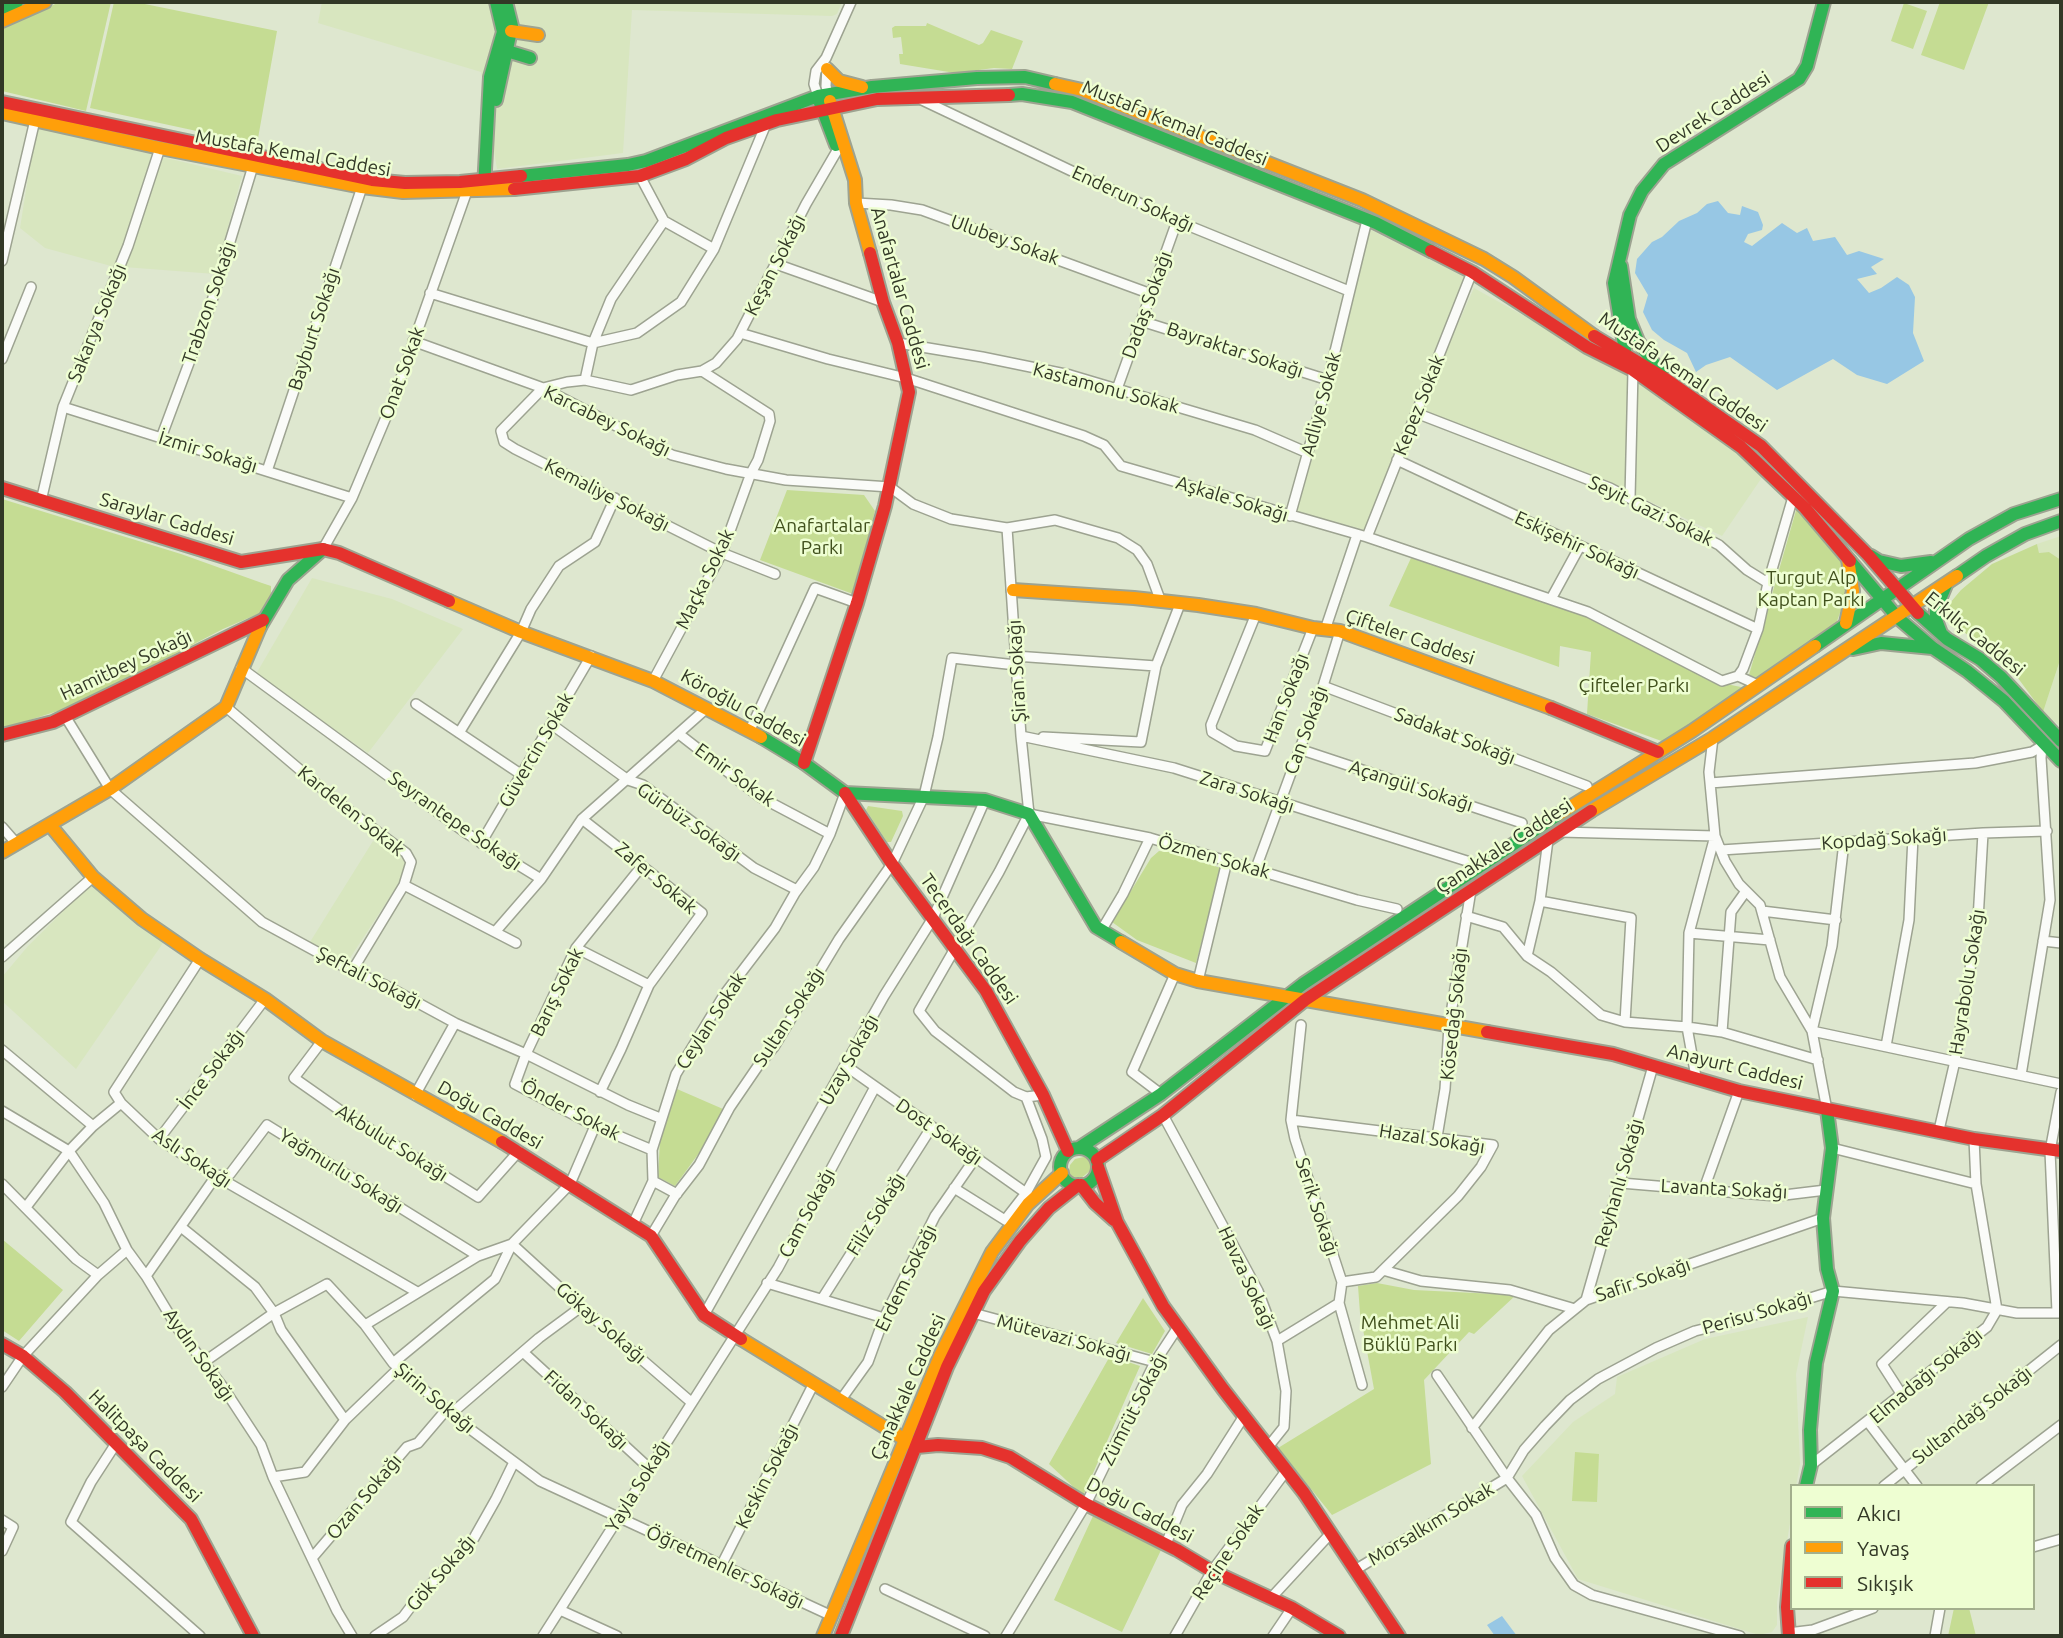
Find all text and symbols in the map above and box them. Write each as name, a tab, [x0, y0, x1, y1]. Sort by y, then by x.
street label: Devrek Caddesi	[1652, 67, 1774, 157]
street label: Mustafa Kemal Caddesi	[1079, 75, 1271, 171]
street label: Mustafa Kemal Caddesi	[193, 125, 393, 181]
street label: Enderun Sokağı	[1068, 161, 1198, 237]
street label: Anafartalar Caddesi	[866, 204, 934, 372]
street label: Keşan Sokağı	[740, 210, 810, 320]
street label: Ulubey Sokak	[948, 210, 1062, 270]
street label: Trabzon Sokağı	[177, 238, 241, 368]
street label: Dadaş Sokağı	[1117, 248, 1177, 362]
street label: Sakarya Sokağı	[63, 260, 131, 386]
street label: Bayburt Sokağı	[283, 265, 345, 393]
street label: Mustafa Kemal Caddesi	[1594, 307, 1772, 437]
street label: Bayraktar Sokağı	[1164, 317, 1306, 383]
street label: Onat Sokak	[375, 323, 429, 423]
street label: Adliye Sokak	[1296, 349, 1346, 459]
street label: Kepez Sokak	[1388, 351, 1450, 459]
street label: Kastamonu Sokak	[1030, 358, 1182, 418]
street label: Karcabey Sokağı	[540, 380, 674, 462]
street label: İzmir Sokağı	[156, 426, 260, 478]
street label: Kemaliye Sokağı	[541, 454, 673, 536]
street label: Aşkale Sokağı	[1173, 471, 1291, 527]
street label: Seyit Gazi Sokak	[1585, 471, 1717, 551]
street label: Saraylar Caddesi	[97, 488, 237, 550]
street label: Eskişehir Sokağı	[1511, 506, 1643, 584]
park label: Anafartalar Parkı	[774, 515, 870, 559]
street label: Maçka Sokak	[671, 525, 739, 633]
park label: Turgut Alp Kaptan Parkı	[1757, 567, 1865, 611]
street label: Erkılıç Caddesi	[1920, 587, 2030, 681]
street label: Çifteler Caddesi	[1342, 604, 1478, 670]
street label: Şiran Sokağı	[1003, 619, 1031, 723]
street label: Hamitbey Sokağı	[57, 625, 195, 705]
street label: Han Sokağı	[1258, 650, 1314, 746]
street label: Köroğlu Caddesi	[677, 664, 809, 752]
park label: Çifteler Parkı	[1579, 675, 1689, 697]
street label: Can Sokağı	[1279, 683, 1333, 777]
street label: Güvercin Sokak	[494, 688, 578, 812]
street label: Sadakat Sokağı	[1391, 702, 1519, 770]
street label: Emir Sokak	[691, 738, 779, 812]
street label: Açangül Sokağı	[1346, 755, 1476, 817]
street label: Kardelen Sokak	[293, 761, 409, 861]
street label: Zara Sokağı	[1197, 766, 1297, 818]
street label: Seyrantepe Sokağı	[384, 767, 526, 875]
street label: Gürbüz Sokağı	[633, 778, 745, 866]
street label: Çanakkale Caddesi	[1432, 793, 1576, 899]
street label: Kopdağ Sokağı	[1821, 823, 1947, 855]
street label: Özmen Sokak	[1155, 830, 1273, 884]
street label: Zafer Sokak	[610, 837, 702, 919]
street label: Tecerdağı Caddesi	[915, 869, 1023, 1009]
street label: Hayrabolu Sokağı	[1944, 907, 1990, 1057]
street label: Şeftali Sokağı	[313, 942, 425, 1014]
street label: Barış Sokak	[526, 944, 588, 1040]
street label: Kösedağ Sokağı	[1436, 947, 1472, 1081]
street label: Sultan Sokağı	[748, 963, 830, 1071]
street label: Ceylan Sokak	[671, 968, 751, 1074]
street label: Uzay Sokağı	[815, 1010, 883, 1110]
street label: İnce Sokağı	[174, 1024, 250, 1114]
street label: Anayurt Caddesi	[1665, 1039, 1805, 1095]
street label: Önder Sokak	[518, 1074, 624, 1146]
street label: Doğu Caddesi	[433, 1076, 547, 1154]
street label: Dost Sokağı	[891, 1094, 987, 1170]
street label: Akbulut Sokağı	[332, 1100, 452, 1186]
street label: Reyhanlı Sokağı	[1590, 1116, 1648, 1250]
street label: Hazal Sokağı	[1377, 1119, 1487, 1159]
street label: Aslı Sokağı	[148, 1123, 236, 1193]
street label: Yağmurlu Sokağı	[275, 1124, 407, 1218]
street label: Serik Sokağı	[1290, 1155, 1344, 1259]
street label: Cam Sokağı	[774, 1164, 840, 1262]
street label: Filiz Sokağı	[842, 1168, 910, 1260]
street label: Lavanta Sokağı	[1660, 1174, 1788, 1204]
street label: Erdem Sokağı	[870, 1221, 942, 1335]
street label: Havza Sokağı	[1213, 1223, 1281, 1333]
street label: Safir Sokağı	[1592, 1253, 1694, 1307]
street label: Gökay Sokağı	[551, 1277, 651, 1369]
street label: Perisu Sokağı	[1700, 1287, 1814, 1339]
street label: Aydın Sokağı	[159, 1304, 239, 1406]
street label: Mütevazi Sokağı	[994, 1309, 1134, 1367]
street label: Çanakkale Caddesi	[865, 1310, 951, 1464]
park label: Mehmet Ali Büklü Parkı	[1361, 1312, 1459, 1356]
street label: Elmadağı Sokağı	[1865, 1324, 1987, 1428]
street label: Zümrüt Sokağı	[1096, 1349, 1172, 1469]
street label: Şirin Sokağı	[390, 1358, 480, 1438]
street label: Sultandağ Sokağı	[1907, 1361, 2037, 1469]
street label: Fidan Sokağı	[539, 1365, 633, 1455]
street label: Halitpaşa Caddesi	[84, 1385, 206, 1507]
street label: Keskin Sokağı	[731, 1419, 803, 1533]
street label: Yayla Sokağı	[601, 1436, 675, 1536]
street label: Ozan Sokağı	[322, 1450, 406, 1544]
street label: Doğu Caddesi	[1083, 1472, 1197, 1548]
street label: Morsalkım Sokak	[1364, 1477, 1498, 1571]
legend	[1790, 1484, 2035, 1610]
street label: Reçine Sokak	[1187, 1499, 1269, 1605]
text: Akıcı	[1857, 1501, 1901, 1525]
street label: Öğretmenler Sokağı	[642, 1520, 808, 1614]
street label: Gök Sokağı	[402, 1530, 480, 1616]
text: Yavaş	[1857, 1536, 1909, 1560]
text: Sıkışık	[1857, 1571, 1914, 1595]

